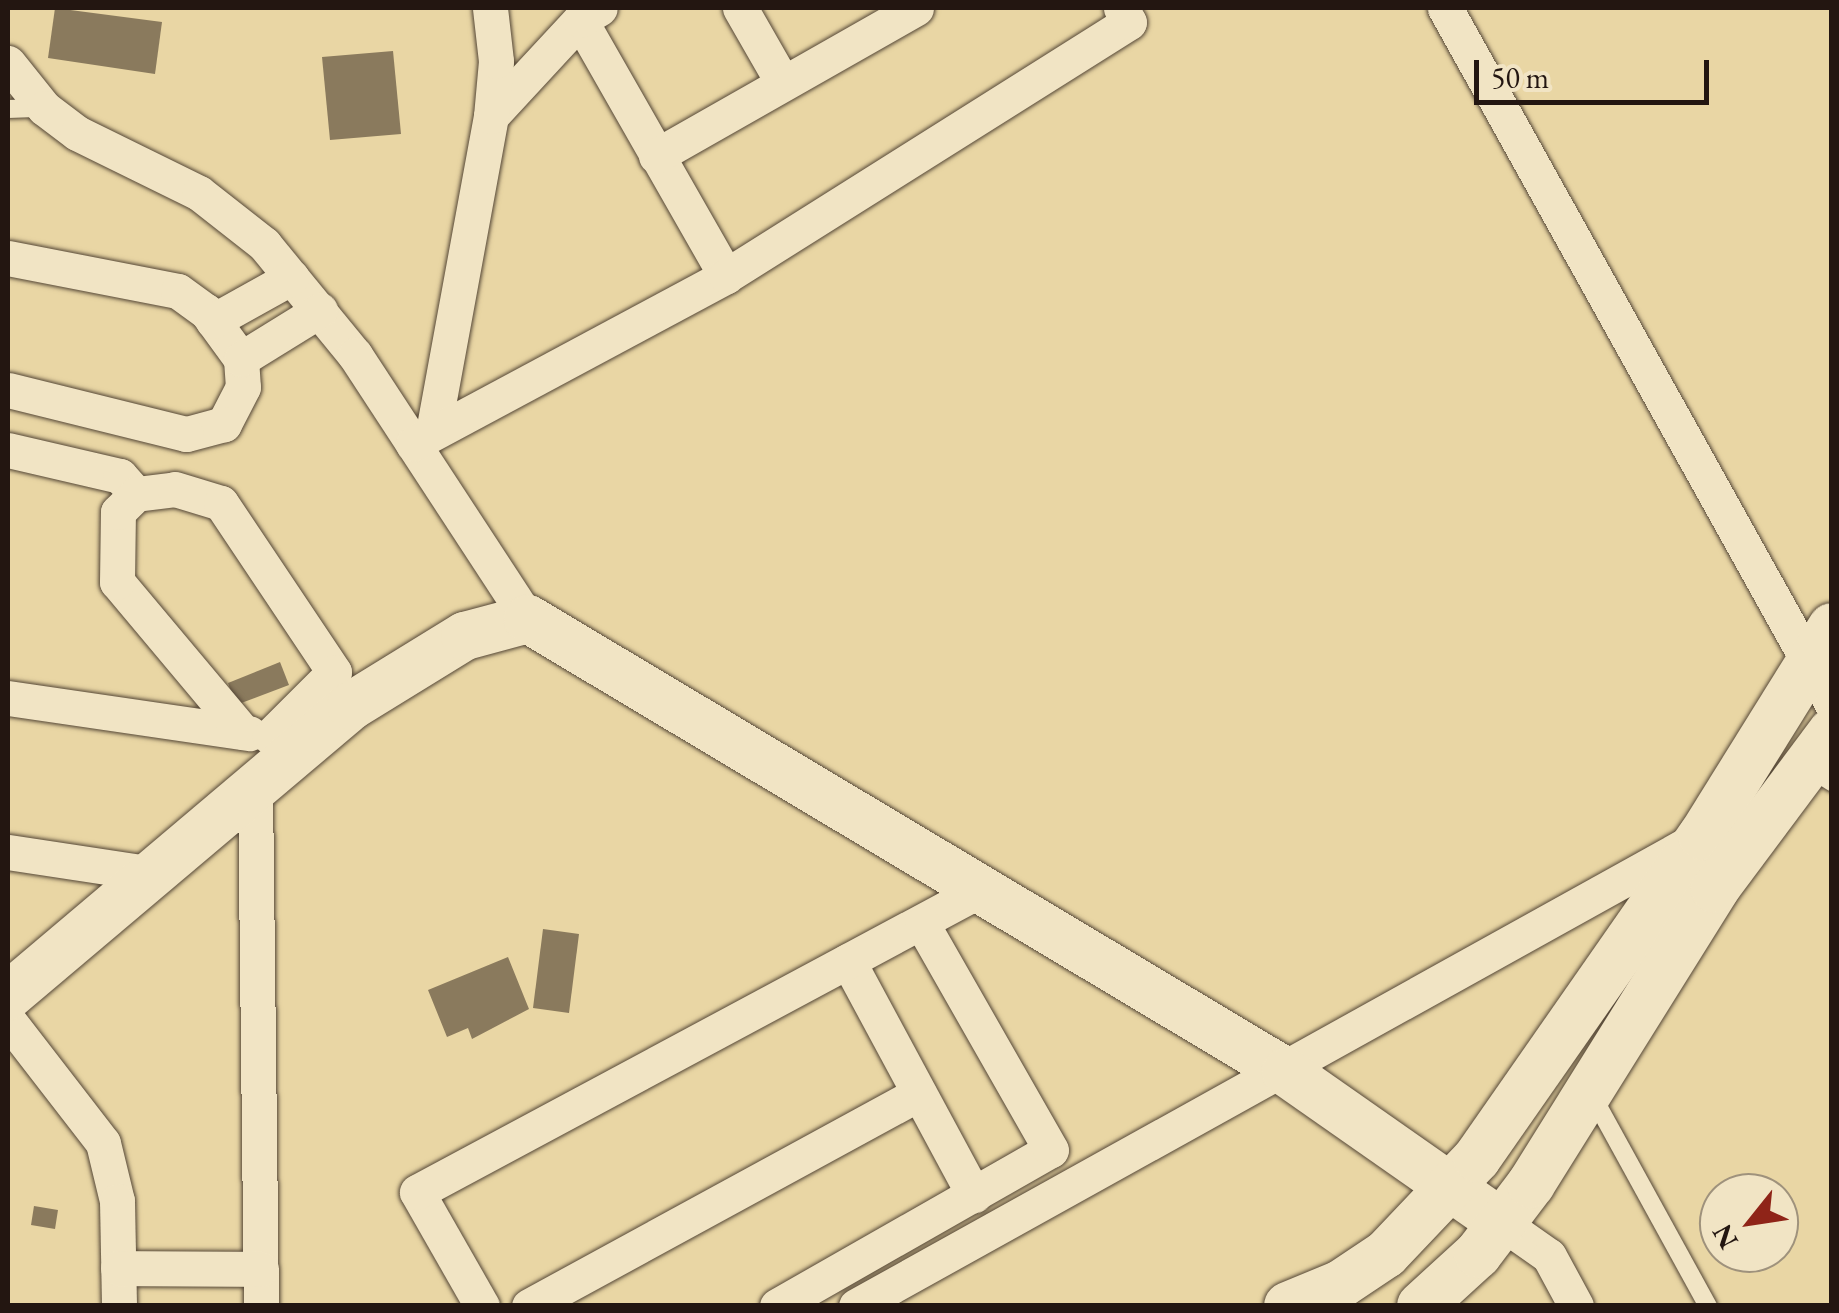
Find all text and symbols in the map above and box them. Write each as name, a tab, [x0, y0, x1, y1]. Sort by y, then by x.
scale bar	[1479, 40, 1714, 102]
text: 50 m	[1491, 58, 1549, 97]
north arrow	[1699, 1173, 1799, 1273]
text: N	[1703, 1218, 1746, 1256]

